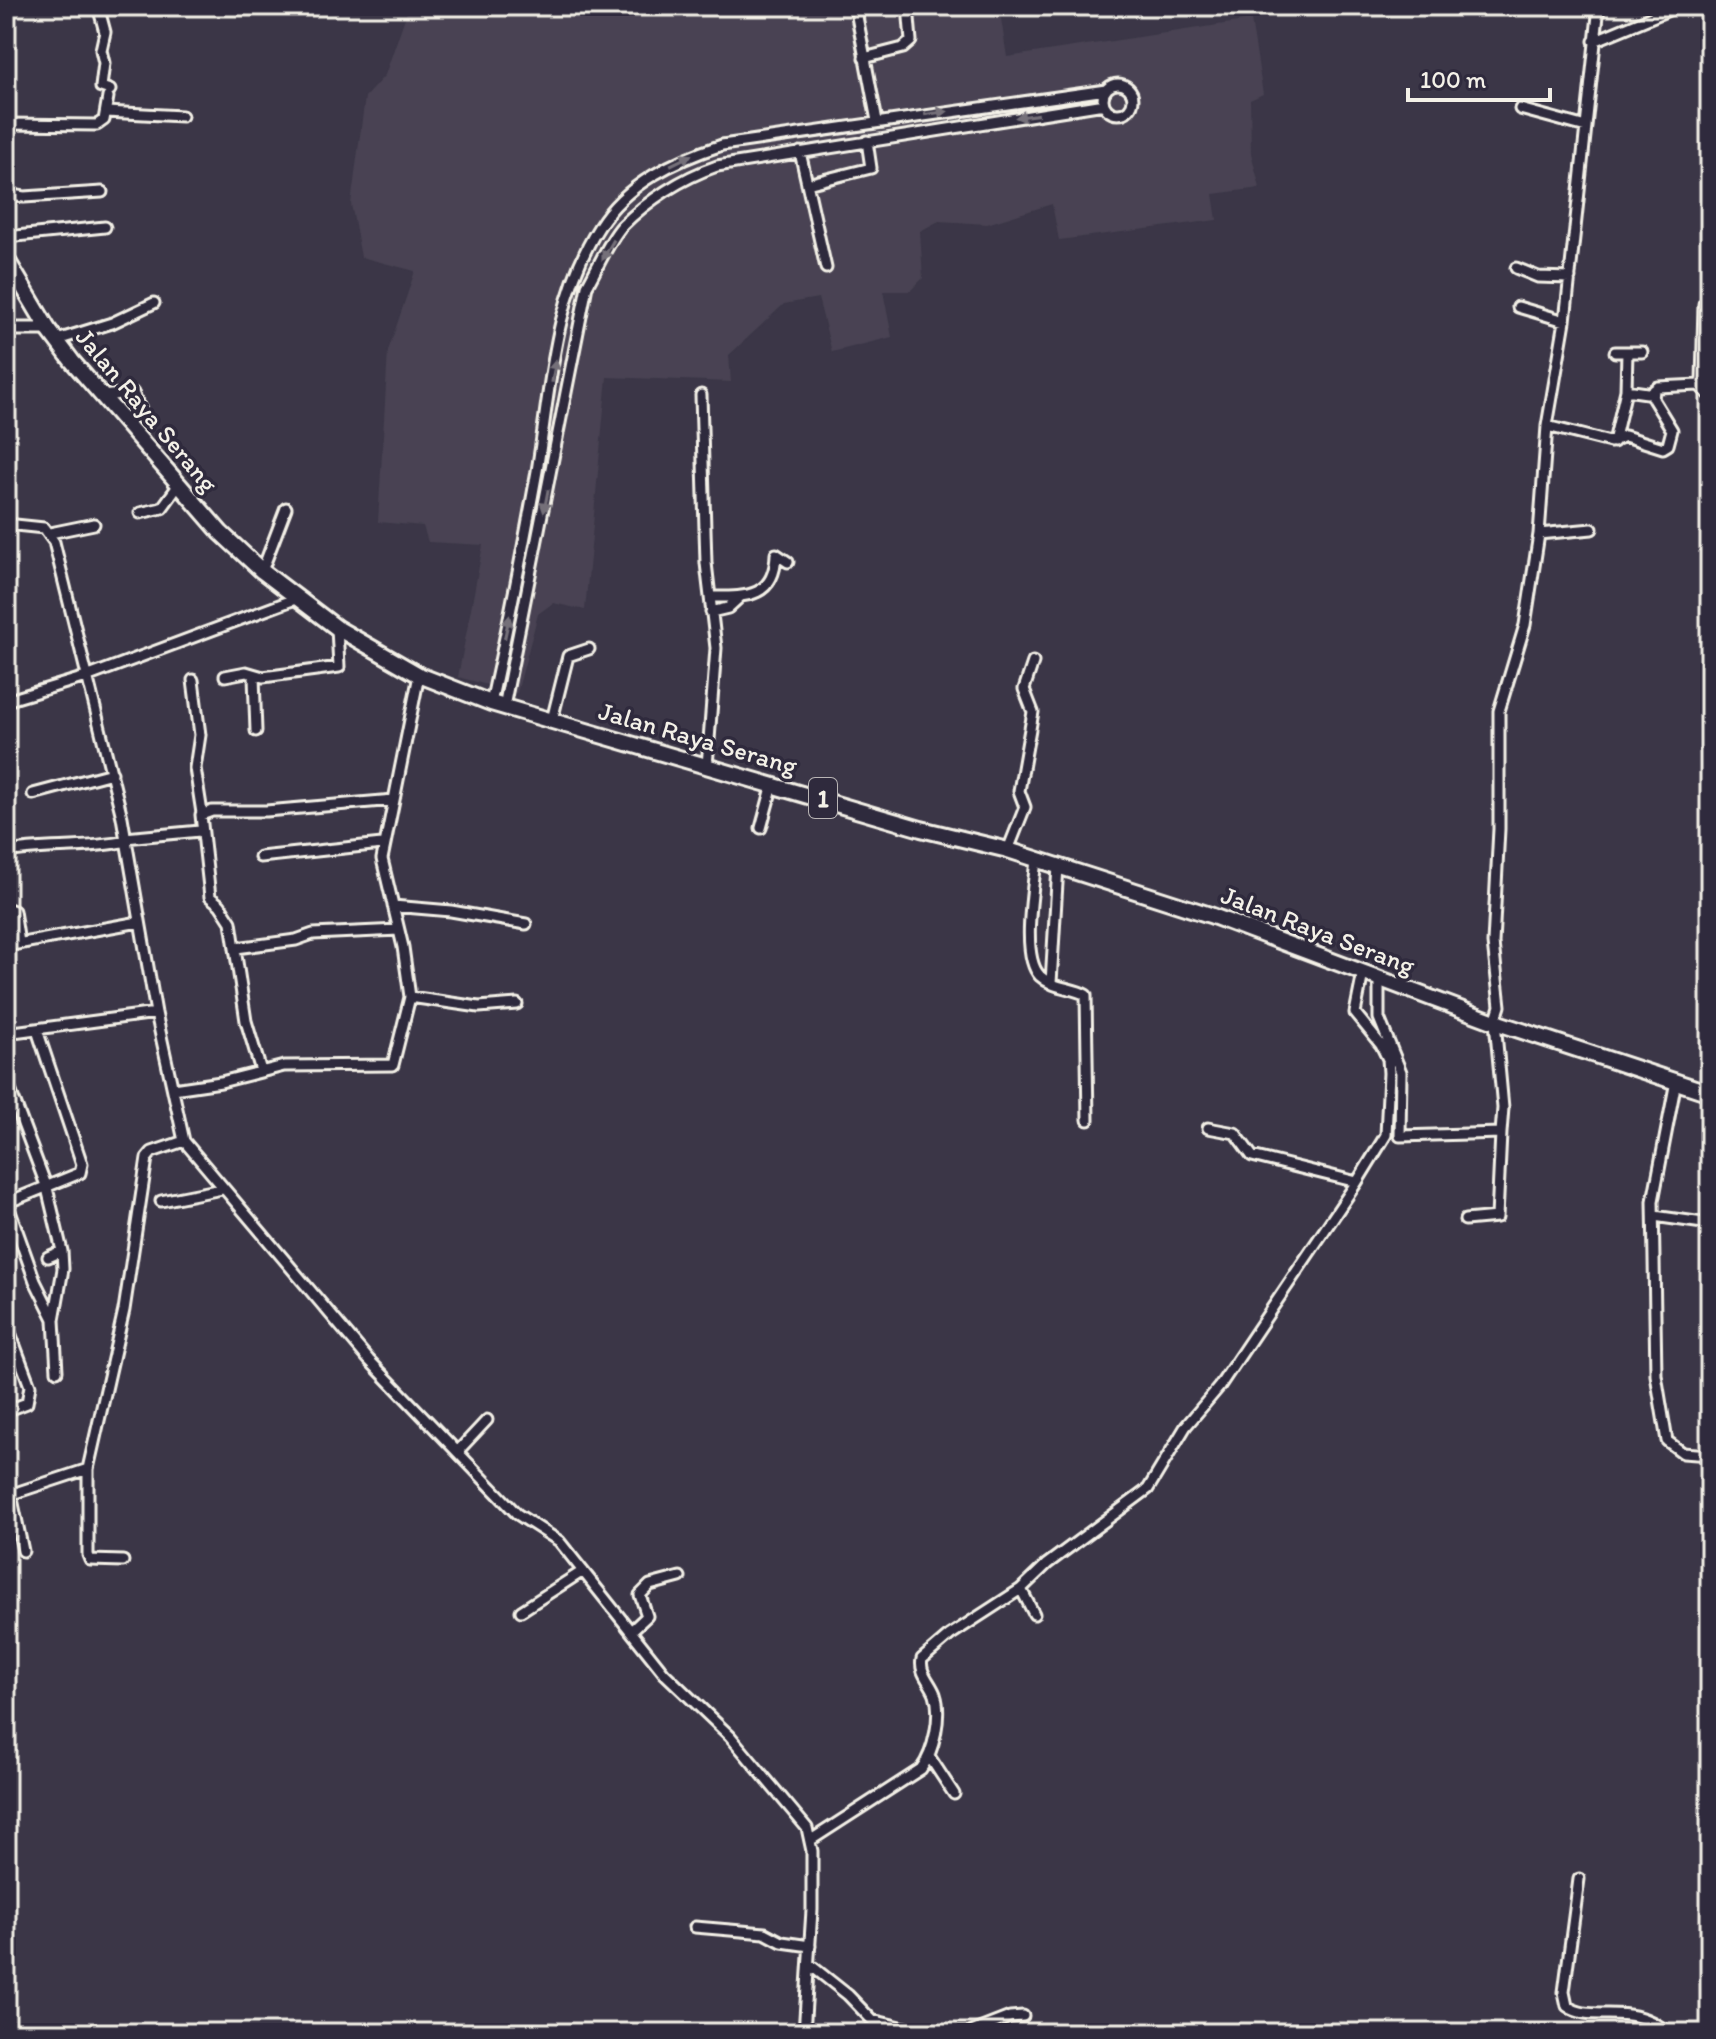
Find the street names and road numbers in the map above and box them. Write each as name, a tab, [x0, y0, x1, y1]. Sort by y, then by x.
street label: Jalan Raya Serang	[69, 321, 226, 499]
street label: Jalan Raya Serang	[595, 694, 801, 782]
road number: 1	[809, 778, 837, 818]
street label: Jalan Raya Serang	[1217, 878, 1420, 982]

